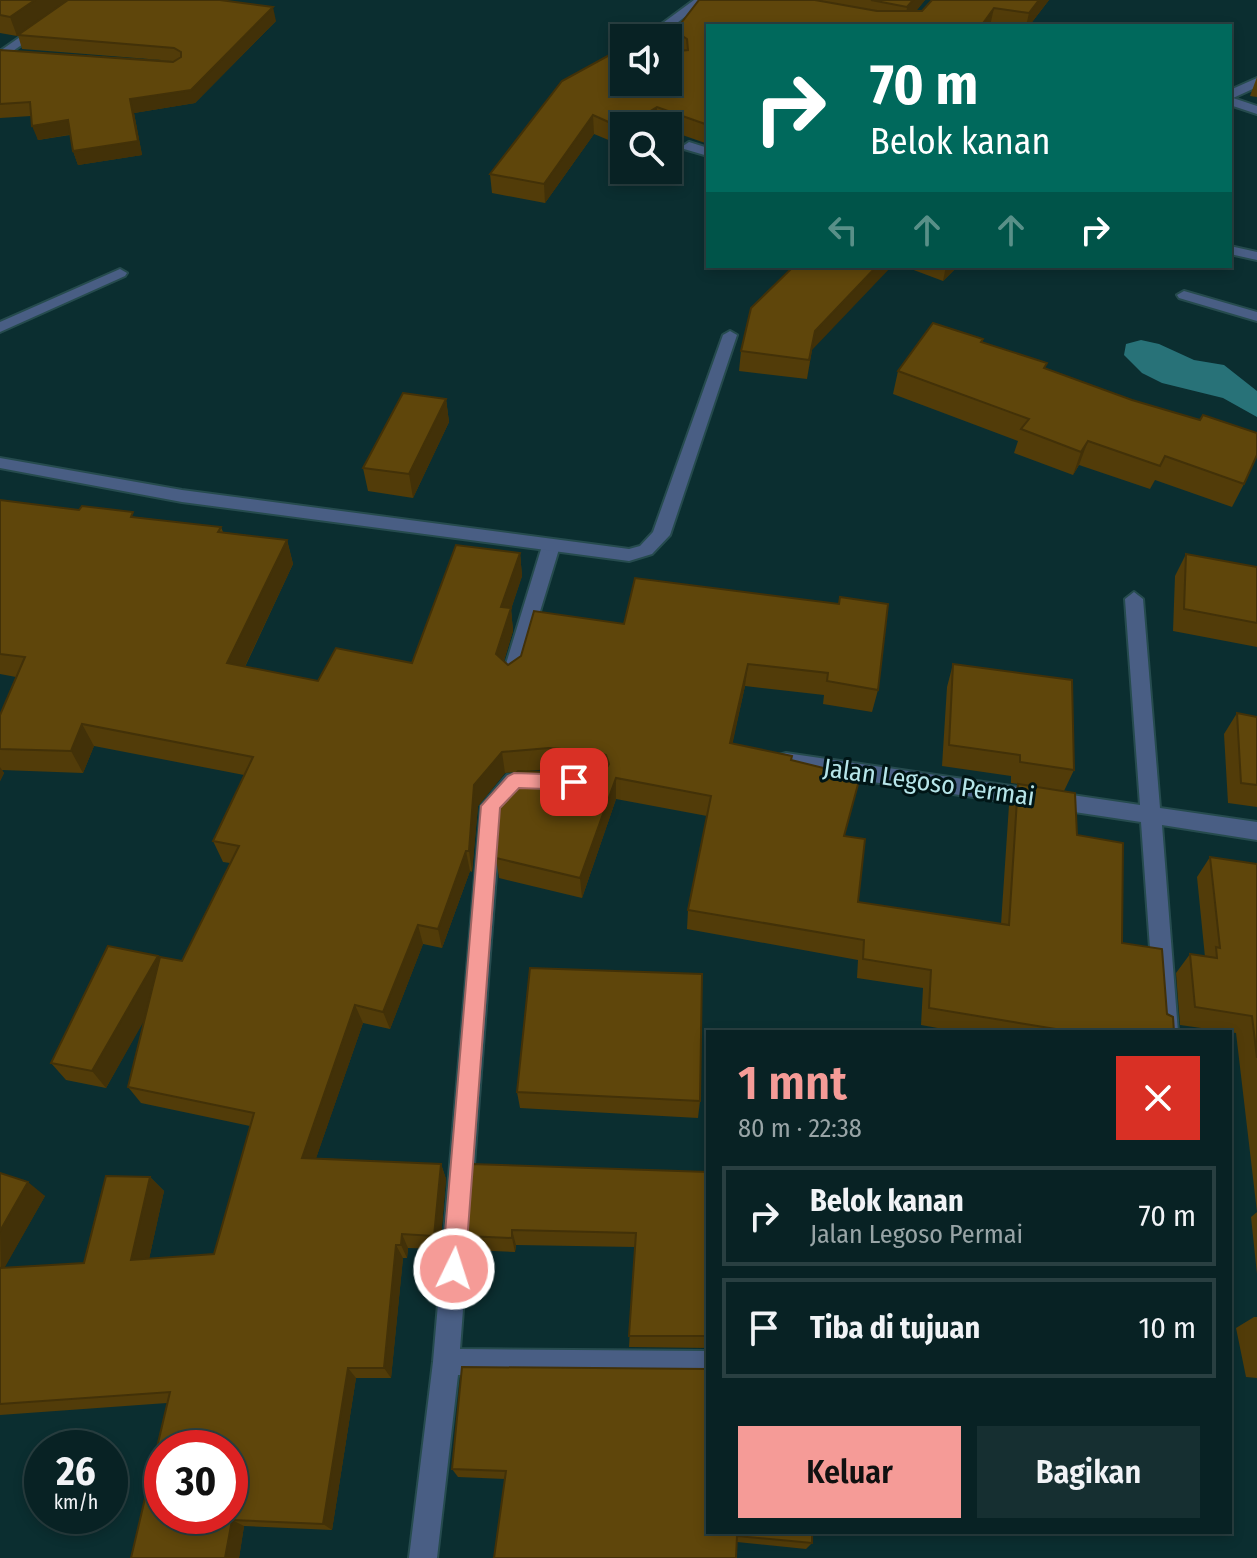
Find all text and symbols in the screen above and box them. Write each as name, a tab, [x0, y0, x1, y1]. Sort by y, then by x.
map controls	[610, 24, 682, 184]
button: sound	[610, 24, 682, 96]
text: 70 m	[870, 52, 978, 119]
icon: right	[738, 56, 842, 160]
button: search	[610, 112, 682, 184]
text: Belok kanan	[870, 120, 1050, 164]
icon: left	[821, 208, 865, 252]
icon: ahead	[905, 208, 949, 252]
icon: ahead	[989, 208, 1033, 252]
icon: right	[1073, 208, 1117, 252]
pin	[540, 748, 608, 816]
street label: Jalan Legoso Permai	[821, 752, 1037, 813]
icon: arrive	[552, 760, 596, 804]
text: 1 mnt	[738, 1054, 847, 1112]
button: close	[1116, 1056, 1200, 1140]
text: 80 m · 22:38	[738, 1113, 862, 1144]
text: Belok kanan	[810, 1183, 964, 1219]
icon: right	[742, 1194, 786, 1238]
text: 70 m	[1138, 1198, 1196, 1234]
text: Jalan Legoso Permai	[810, 1219, 1023, 1250]
position arrow	[412, 1227, 496, 1311]
icon: arrive	[742, 1306, 786, 1350]
text: Tiba di tujuan	[810, 1310, 980, 1346]
text: 10 m	[1139, 1310, 1196, 1346]
button: Keluar	[738, 1426, 961, 1518]
button: Bagikan	[977, 1426, 1200, 1518]
speed limit sign: 30	[144, 1430, 248, 1534]
text: 26	[56, 1448, 96, 1496]
text: km/h	[54, 1490, 98, 1514]

